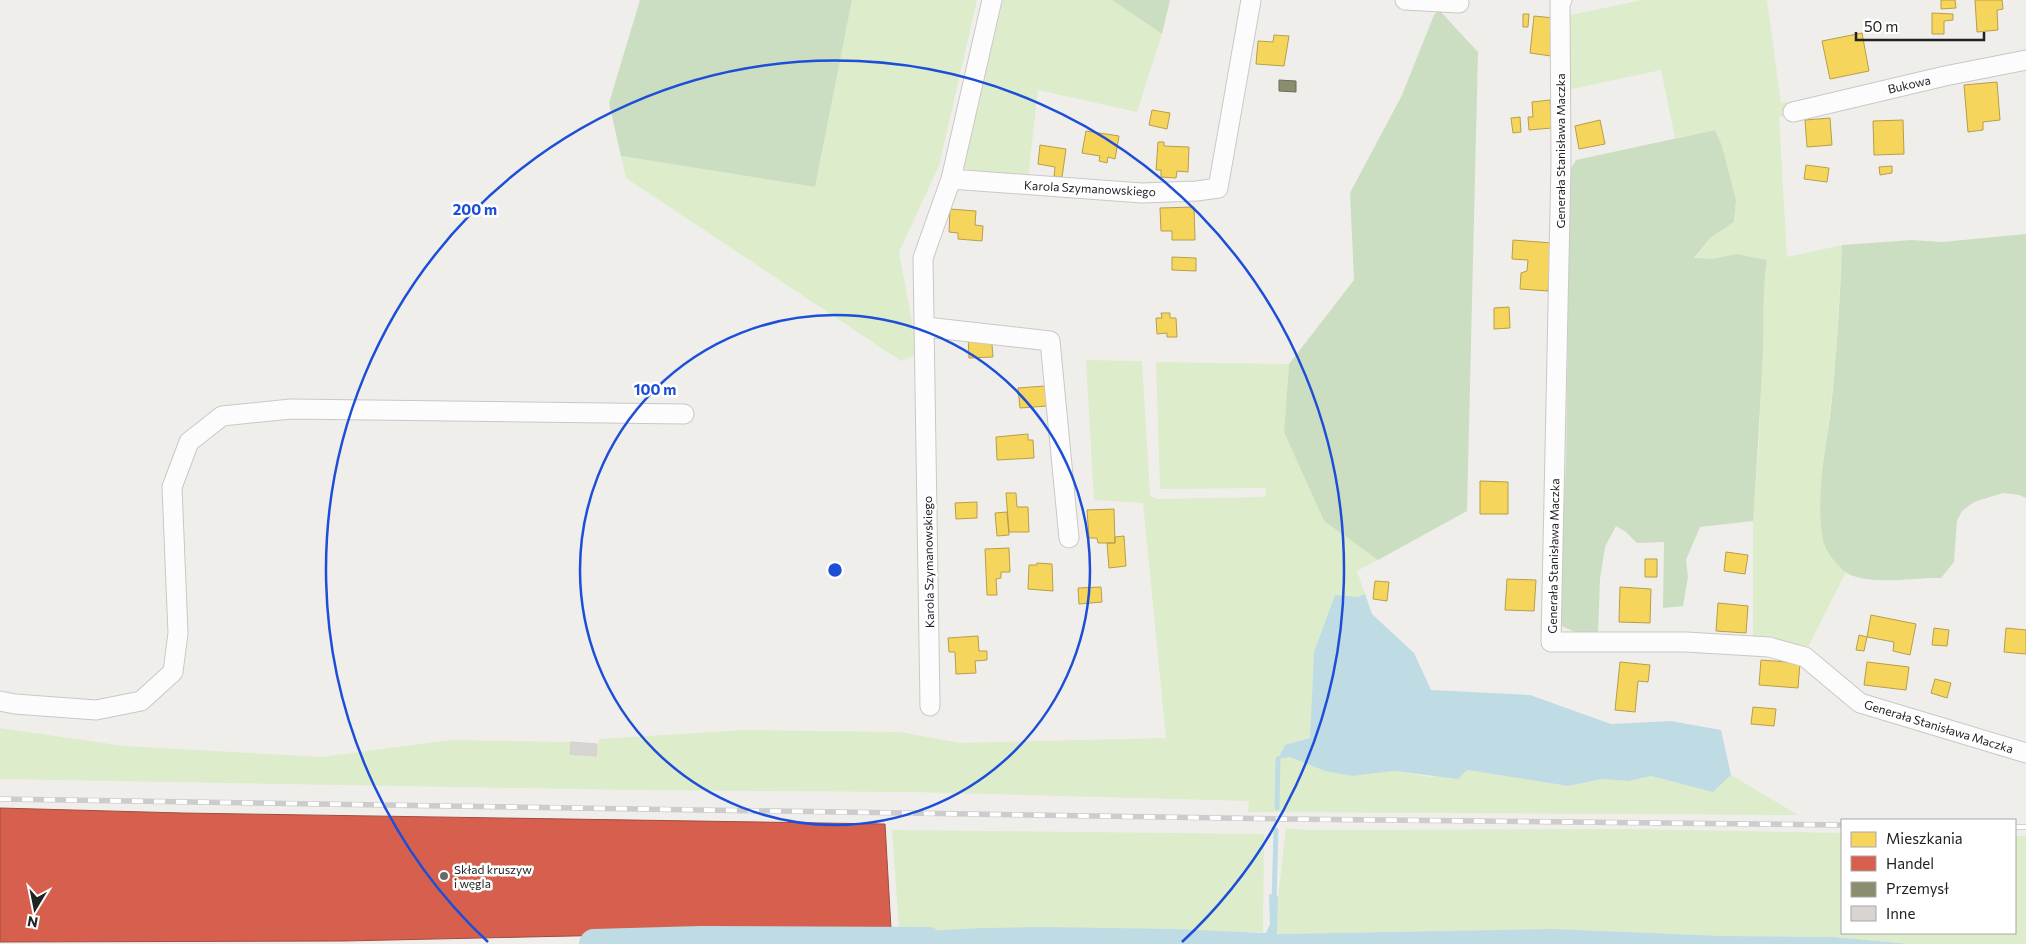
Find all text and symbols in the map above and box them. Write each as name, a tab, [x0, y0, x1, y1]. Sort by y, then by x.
scale bar	[1856, 10, 1984, 42]
text: 50 m	[1864, 17, 1898, 35]
street label: Bukowa	[1886, 72, 1932, 96]
street label: Generała Stanisława Maczka	[1553, 73, 1567, 229]
street label: Karola Szymanowskiego	[1024, 178, 1156, 198]
text: 200 m	[453, 200, 497, 218]
text: 100 m	[634, 380, 676, 398]
street label: Generała Stanisława Maczka	[1545, 478, 1561, 634]
street label: Karola Szymanowskiego	[920, 496, 936, 628]
centre of rings	[826, 561, 844, 579]
street label: Generała Stanisława Maczka	[1863, 697, 2015, 755]
legend	[1841, 819, 2016, 934]
text: Mieszkania	[1886, 829, 1963, 847]
text: Handel	[1886, 854, 1934, 872]
place label: Skład kruszyw i węgla	[454, 862, 532, 890]
marker: Skład kruszyw i węgla	[438, 870, 450, 882]
text: Przemysł	[1886, 879, 1949, 897]
north arrow	[10, 884, 60, 934]
text: Inne	[1886, 904, 1915, 922]
text: N	[26, 913, 39, 932]

